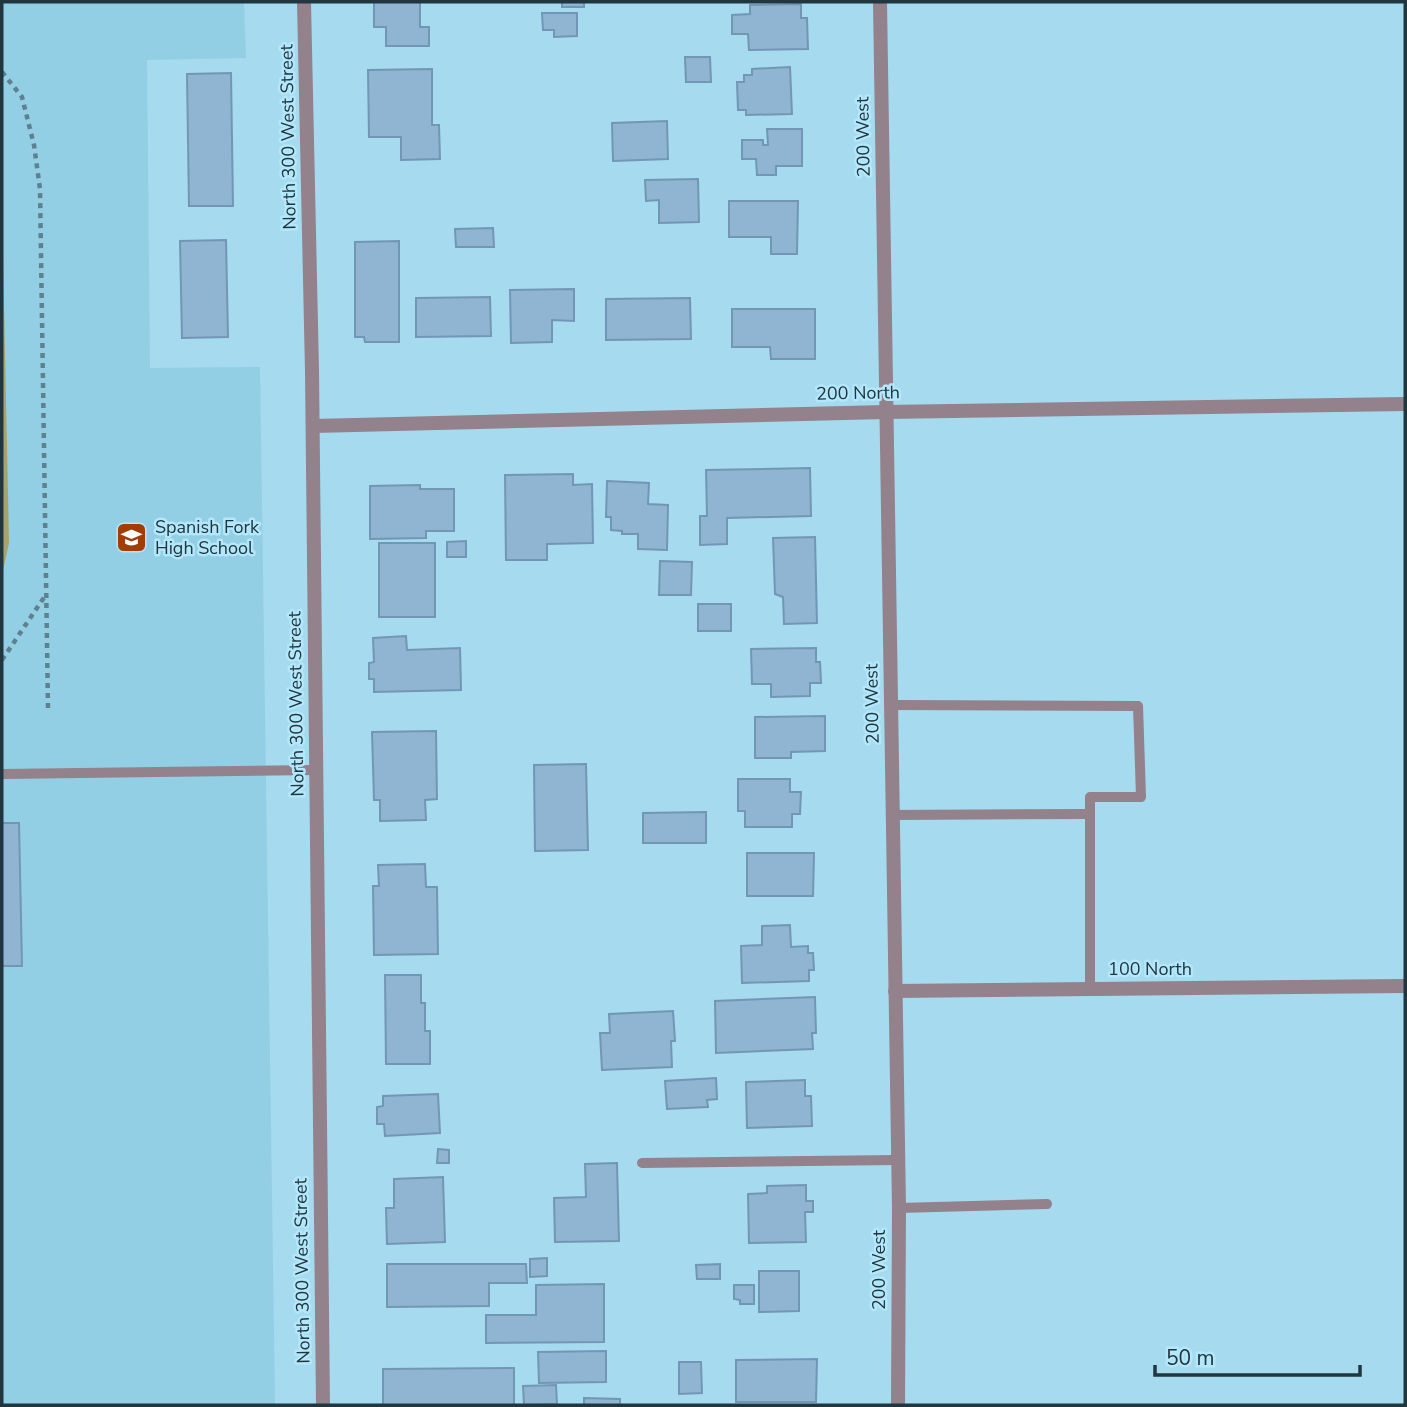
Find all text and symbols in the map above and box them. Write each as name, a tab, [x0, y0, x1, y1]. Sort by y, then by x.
street label: North 300 West Street	[274, 43, 302, 230]
street label: 200 West	[850, 96, 876, 177]
street label: 200 North	[816, 380, 900, 406]
place label: Spanish Fork High School	[155, 515, 260, 560]
school or university icon: Spanish Fork High School	[115, 520, 149, 554]
street label: North 300 West Street	[282, 610, 310, 797]
street label: 200 West	[859, 663, 885, 744]
street label: 100 North	[1108, 957, 1192, 981]
street label: North 300 West Street	[288, 1177, 316, 1364]
street label: 200 West	[867, 1229, 891, 1310]
scale bar	[1155, 1334, 1360, 1378]
text: 50 m	[1166, 1344, 1215, 1372]

